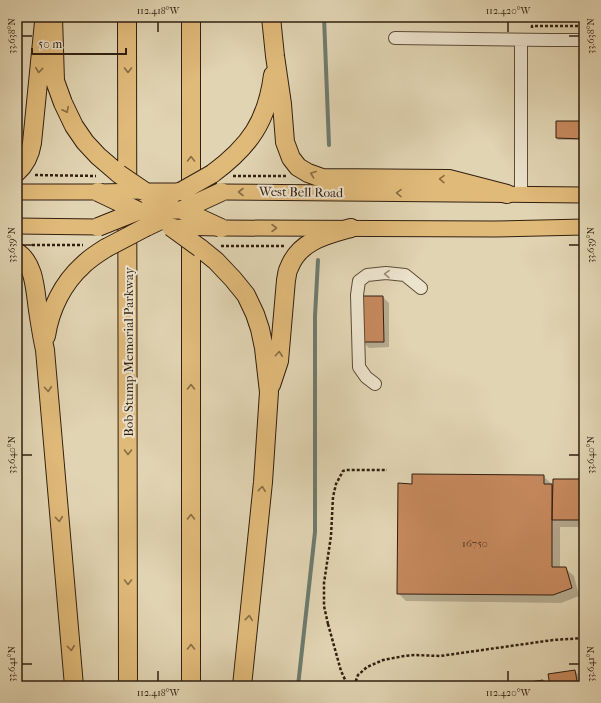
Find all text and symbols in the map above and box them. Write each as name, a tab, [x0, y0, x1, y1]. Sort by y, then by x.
text: 112.418°W	[137, 5, 180, 17]
text: 112.420°W	[486, 5, 531, 17]
text: 33.638°N	[6, 18, 18, 54]
text: 33.638°N	[585, 18, 597, 54]
scale bar	[32, 30, 126, 56]
text: 50 m	[38, 37, 62, 51]
one-way arrow	[35, 67, 44, 73]
one-way arrow	[124, 67, 132, 73]
one-way arrow	[61, 106, 69, 113]
one-way arrow	[187, 156, 195, 162]
one-way arrow	[309, 171, 316, 179]
one-way arrow	[439, 175, 445, 183]
street label: West Bell Road	[258, 184, 344, 200]
one-way arrow	[238, 188, 244, 196]
one-way arrow	[396, 189, 402, 197]
one-way arrow	[271, 224, 277, 232]
text: 33.639°N	[6, 227, 18, 263]
text: 33.639°N	[585, 227, 597, 263]
street label: Bob Stump Memorial Parkway	[121, 266, 136, 437]
one-way arrow	[384, 269, 390, 278]
one-way arrow	[275, 351, 284, 357]
one-way arrow	[187, 384, 195, 390]
one-way arrow	[43, 386, 52, 392]
text: 33.640°N	[6, 436, 18, 474]
text: 33.640°N	[585, 436, 597, 474]
one-way arrow	[124, 449, 132, 455]
one-way arrow	[258, 486, 267, 492]
one-way arrow	[187, 514, 195, 520]
one-way arrow	[54, 516, 63, 522]
house number: 16750	[462, 537, 488, 550]
one-way arrow	[124, 579, 132, 585]
one-way arrow	[244, 615, 253, 621]
one-way arrow	[187, 644, 195, 650]
text: 33.641°N	[6, 645, 18, 682]
one-way arrow	[66, 645, 75, 651]
text: 33.641°N	[585, 645, 597, 682]
text: 112.418°W	[137, 687, 180, 699]
text: 112.420°W	[486, 687, 531, 699]

